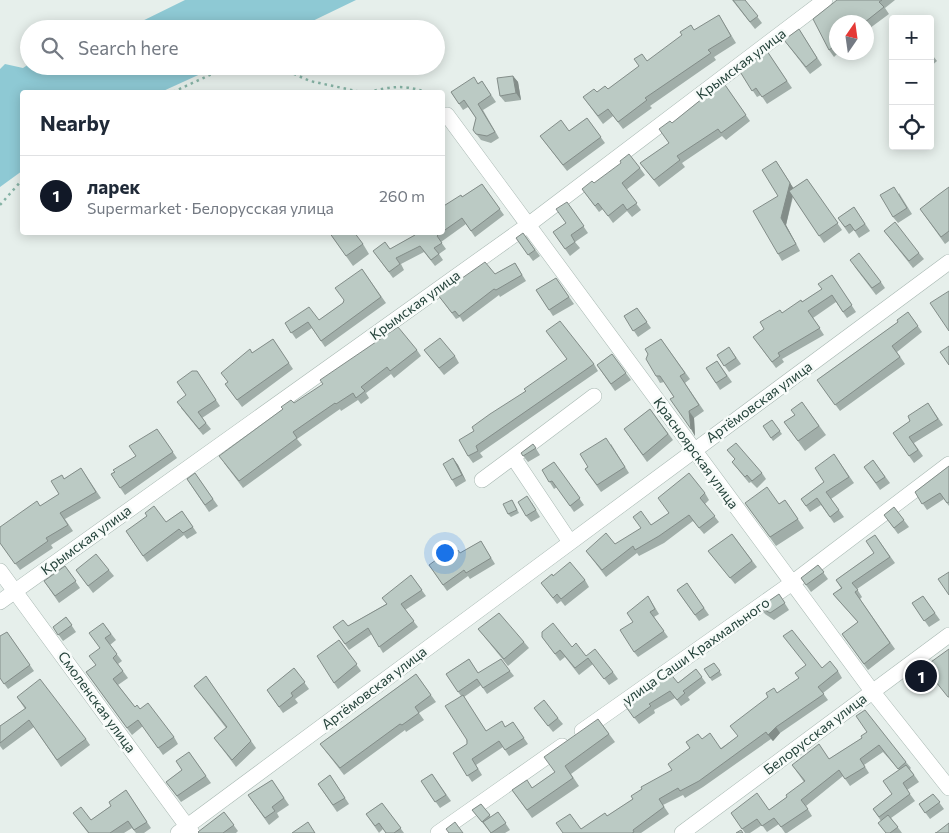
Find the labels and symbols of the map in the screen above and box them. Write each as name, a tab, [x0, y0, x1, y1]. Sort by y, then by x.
north arrow	[829, 15, 874, 60]
street label: Крымская улица	[693, 24, 789, 103]
street label: Крымская улица	[366, 266, 463, 343]
street label: Артёмовская улица	[702, 357, 815, 446]
street label: Красноярская улица	[650, 394, 743, 512]
street label: Крымская улица	[37, 501, 134, 578]
your location	[432, 540, 458, 566]
street label: улица Саши Крахмального	[619, 593, 773, 708]
street label: Артёмовская улица	[318, 642, 430, 733]
street label: Смоленская улица	[55, 648, 140, 756]
pin: 1	[905, 657, 937, 695]
street label: Белорусская улица	[760, 689, 870, 778]

